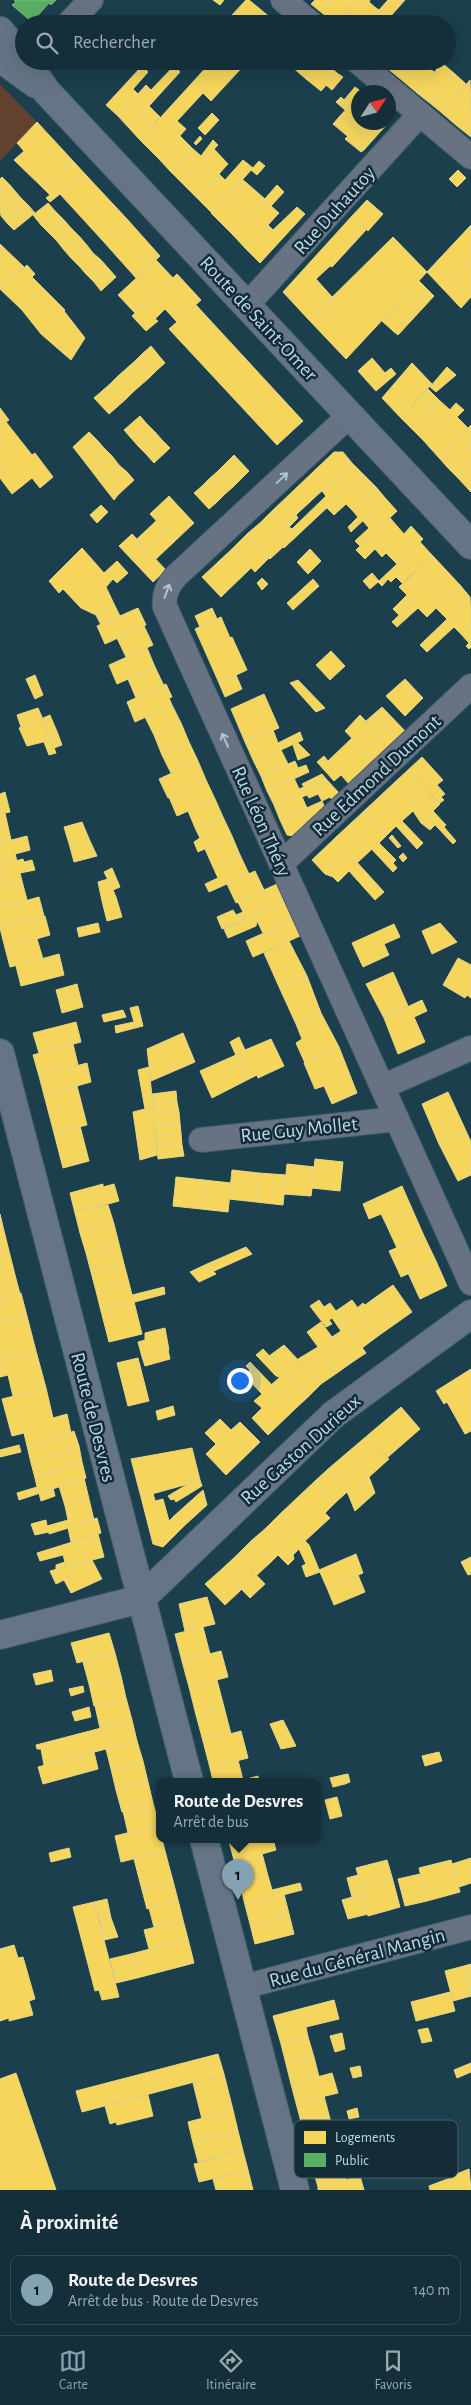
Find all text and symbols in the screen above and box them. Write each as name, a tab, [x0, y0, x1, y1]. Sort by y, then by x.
search box	[15, 15, 456, 70]
icon: search	[33, 29, 61, 57]
text: Rechercher	[73, 33, 156, 52]
north arrow	[351, 85, 396, 130]
street label: Rue Duhautoy	[290, 163, 379, 258]
street label: Route de Saint-Omer	[196, 253, 321, 385]
one-way arrow	[276, 472, 288, 484]
one-way arrow	[163, 584, 172, 599]
street label: Rue Edmond Dumont	[309, 711, 445, 840]
one-way arrow	[220, 733, 230, 748]
street label: Rue Léon Théry	[228, 763, 294, 880]
street label: Rue Guy Mollet	[240, 1114, 359, 1146]
street label: Route de Desvres	[67, 1350, 119, 1484]
your location	[227, 1368, 253, 1394]
street label: Rue Gaston Durieux	[237, 1391, 365, 1509]
popup	[156, 1778, 321, 1843]
text: Route de Desvres	[174, 1792, 303, 1811]
text: Arrêt de bus	[174, 1814, 249, 1830]
pin: 1	[222, 1859, 254, 1900]
street label: Rue du Général Mangin	[267, 1925, 447, 1991]
legend	[294, 2120, 458, 2178]
text: Logements	[335, 2131, 395, 2145]
text: Public	[335, 2154, 369, 2168]
text: À proximité	[20, 2212, 118, 2233]
text: Route de Desvres	[68, 2271, 198, 2290]
text: 1	[34, 2282, 40, 2298]
text: 140 m	[413, 2282, 450, 2298]
text: Arrêt de bus · Route de Desvres	[68, 2293, 258, 2309]
tab: Carte	[59, 2347, 88, 2394]
tab: Itinéraire	[206, 2347, 256, 2394]
tab: Favoris	[374, 2347, 412, 2394]

